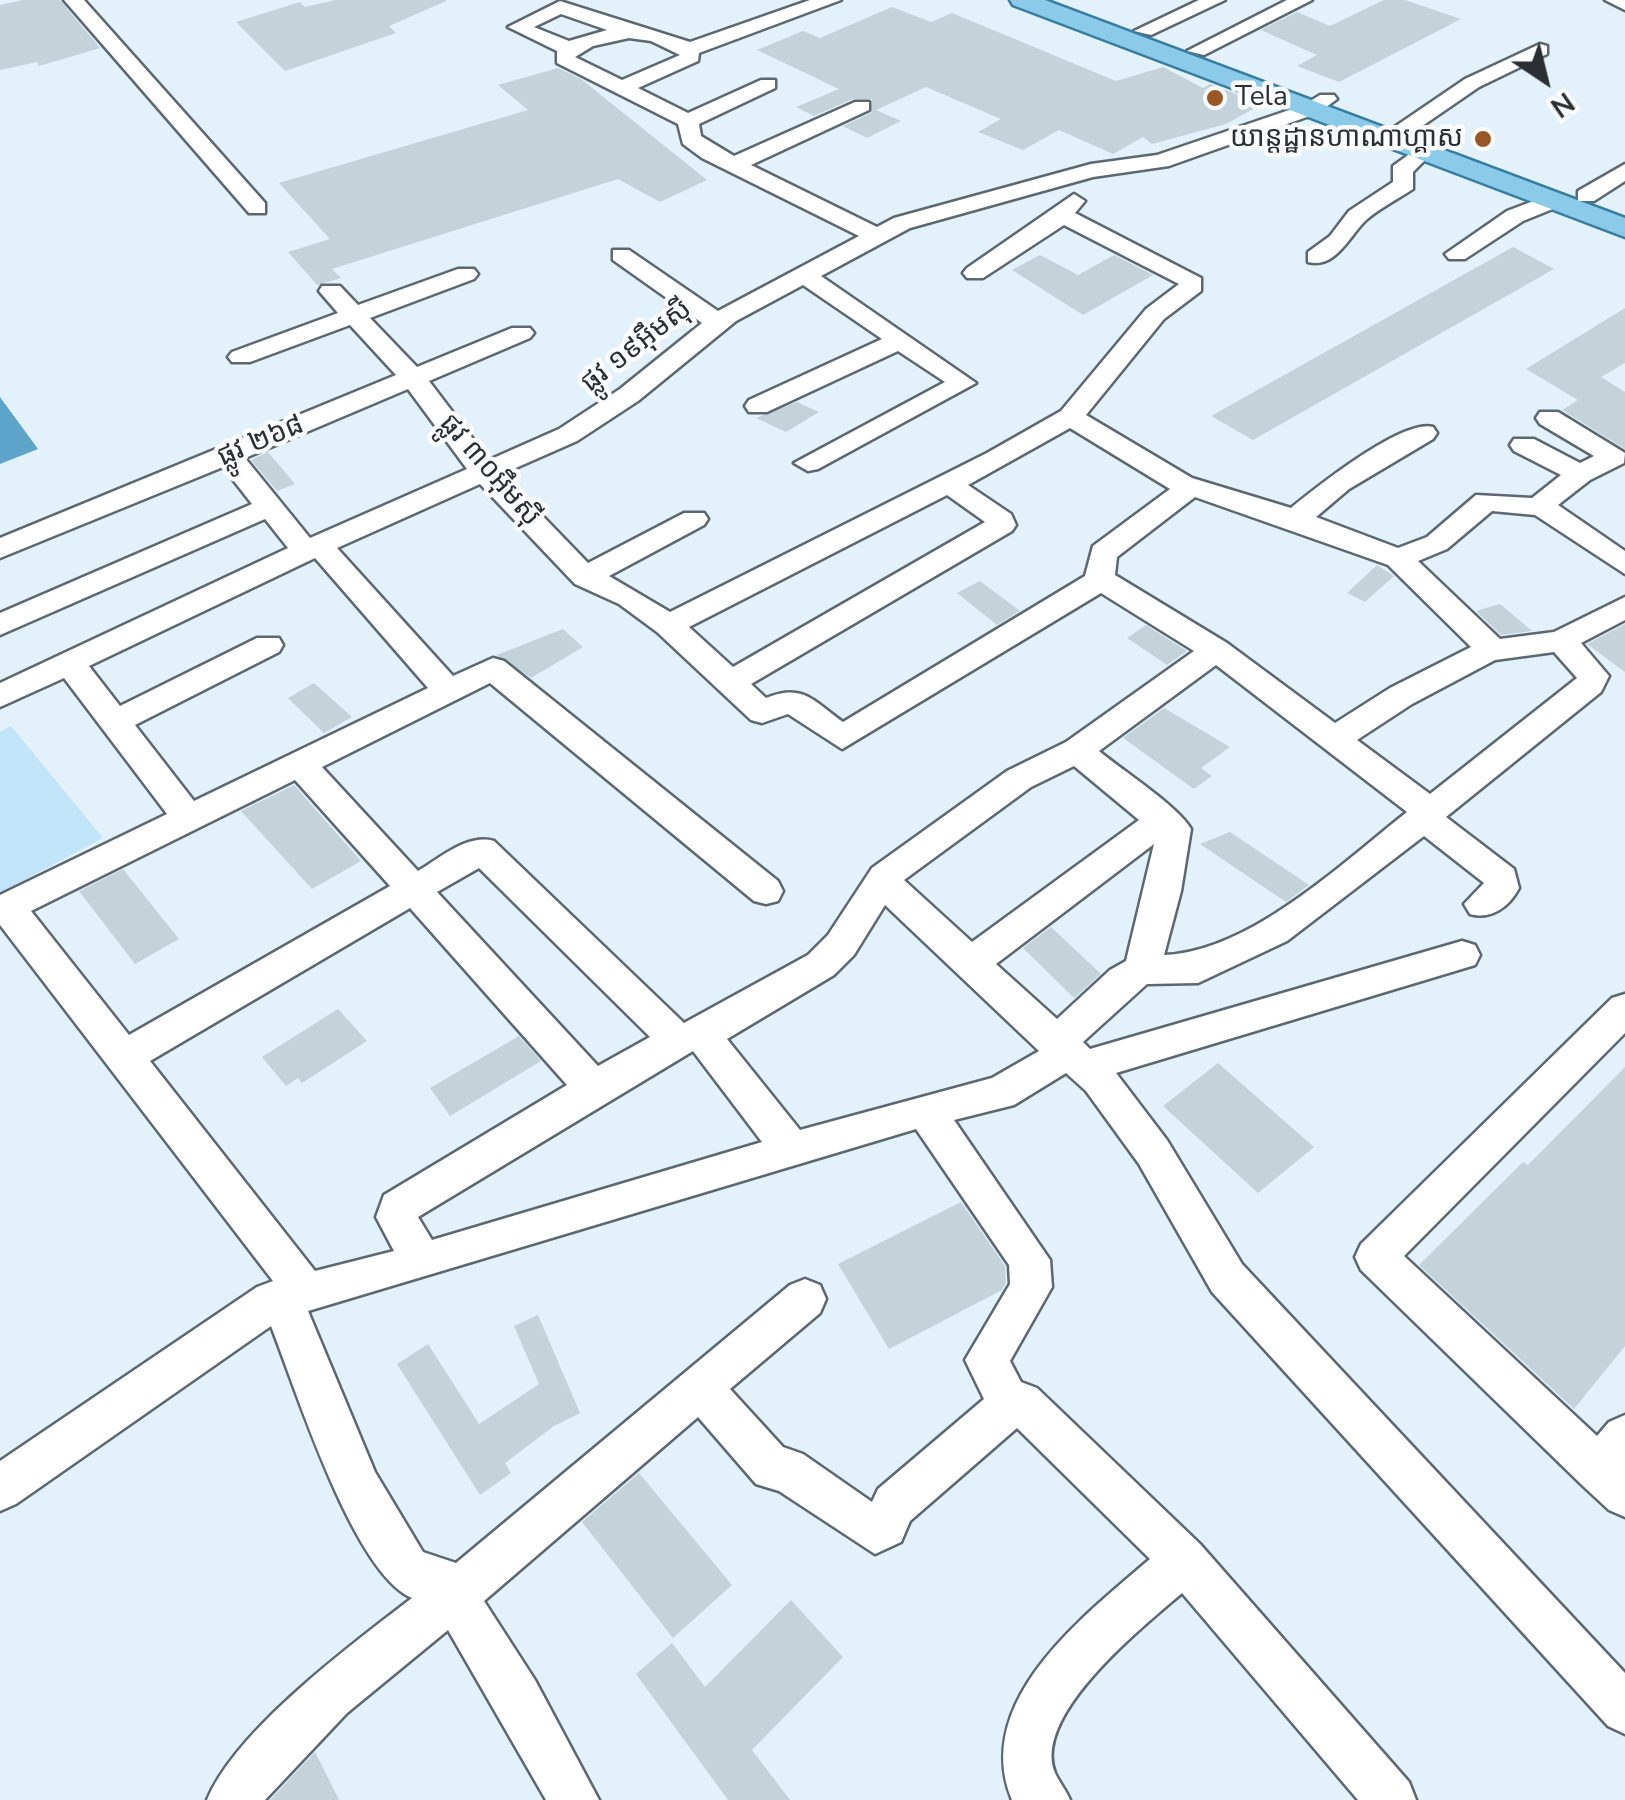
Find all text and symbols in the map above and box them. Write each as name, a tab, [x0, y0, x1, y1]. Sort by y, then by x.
north arrow	[1495, 30, 1595, 130]
place label: Tela	[1235, 81, 1288, 115]
text: N	[1543, 83, 1582, 126]
marker: Tela	[1204, 87, 1226, 109]
place label: យាន្ដដ្ឋានហាណាហ្គាស	[1230, 122, 1463, 156]
marker: យាន្ដដ្ឋានហាណាហ្គាស	[1472, 128, 1494, 150]
street label: ផ្លូវ ១៩អ៊ឹមស៊ី	[575, 293, 699, 401]
street label: ផ្លូវ ៣០អ៊ឹមស៊ី	[431, 408, 547, 534]
street label: ផ្លូវ ២៦៨	[213, 409, 309, 475]

